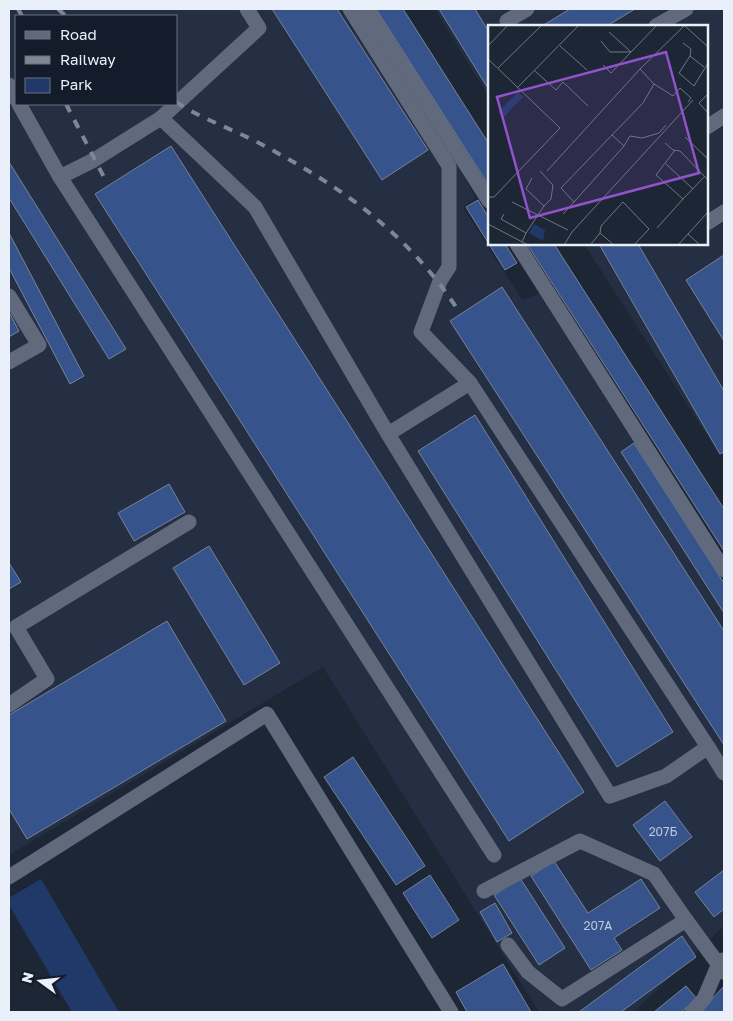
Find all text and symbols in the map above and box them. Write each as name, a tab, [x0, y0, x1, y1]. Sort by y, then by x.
legend	[15, 15, 178, 105]
text: Road	[60, 25, 97, 43]
inset map	[488, 25, 708, 245]
text: Railway	[60, 50, 116, 68]
text: Park	[60, 75, 93, 93]
house number: 207Б	[649, 824, 677, 839]
house number: 207А	[584, 918, 612, 933]
north arrow	[15, 956, 65, 1006]
text: N	[17, 970, 37, 985]

